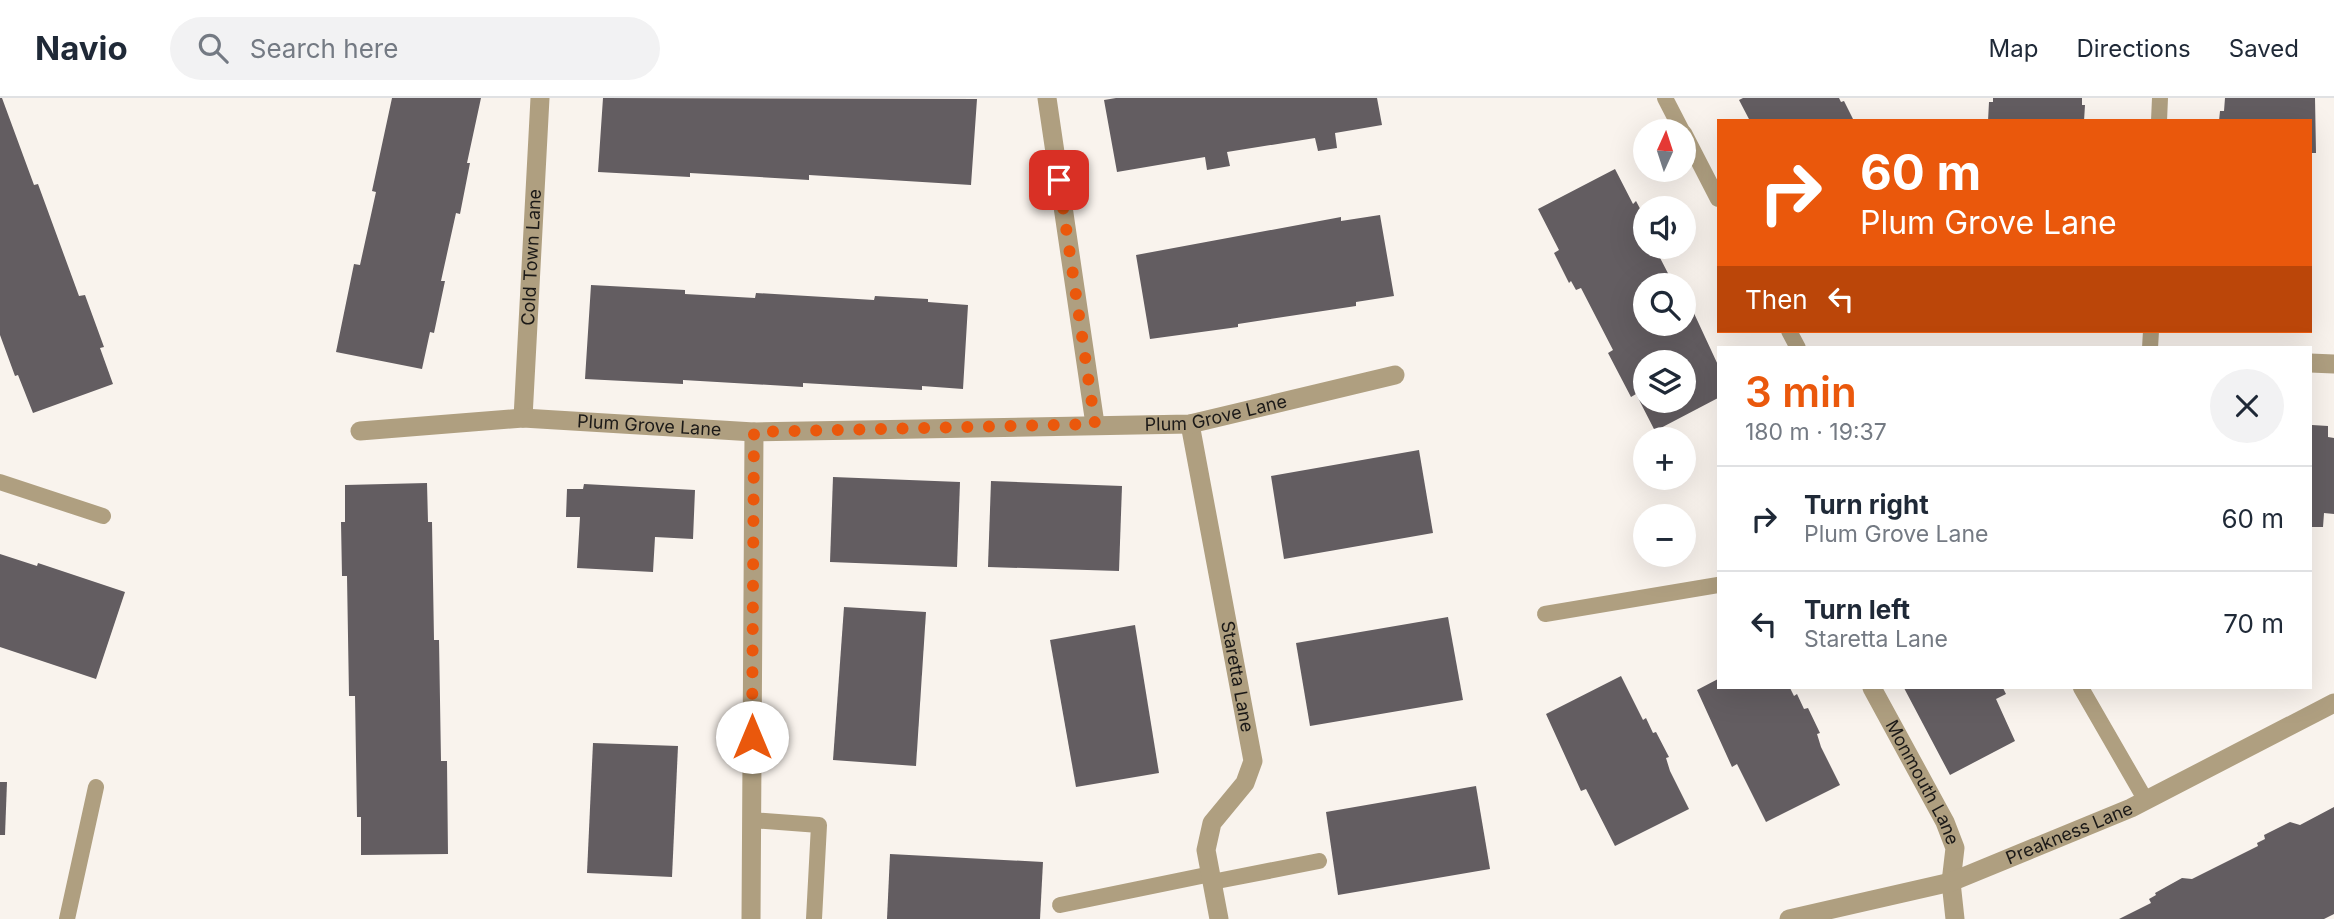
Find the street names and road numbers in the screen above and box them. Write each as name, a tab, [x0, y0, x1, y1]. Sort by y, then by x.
street label: Cold Town Lane	[517, 188, 545, 326]
street label: Plum Grove Lane	[1145, 390, 1289, 435]
street label: Plum Grove Lane	[577, 410, 722, 440]
street label: Staretta Lane	[1217, 619, 1258, 734]
street label: Monmouth Lane	[1881, 716, 1964, 847]
street label: Preakness Lane	[2002, 797, 2136, 868]

